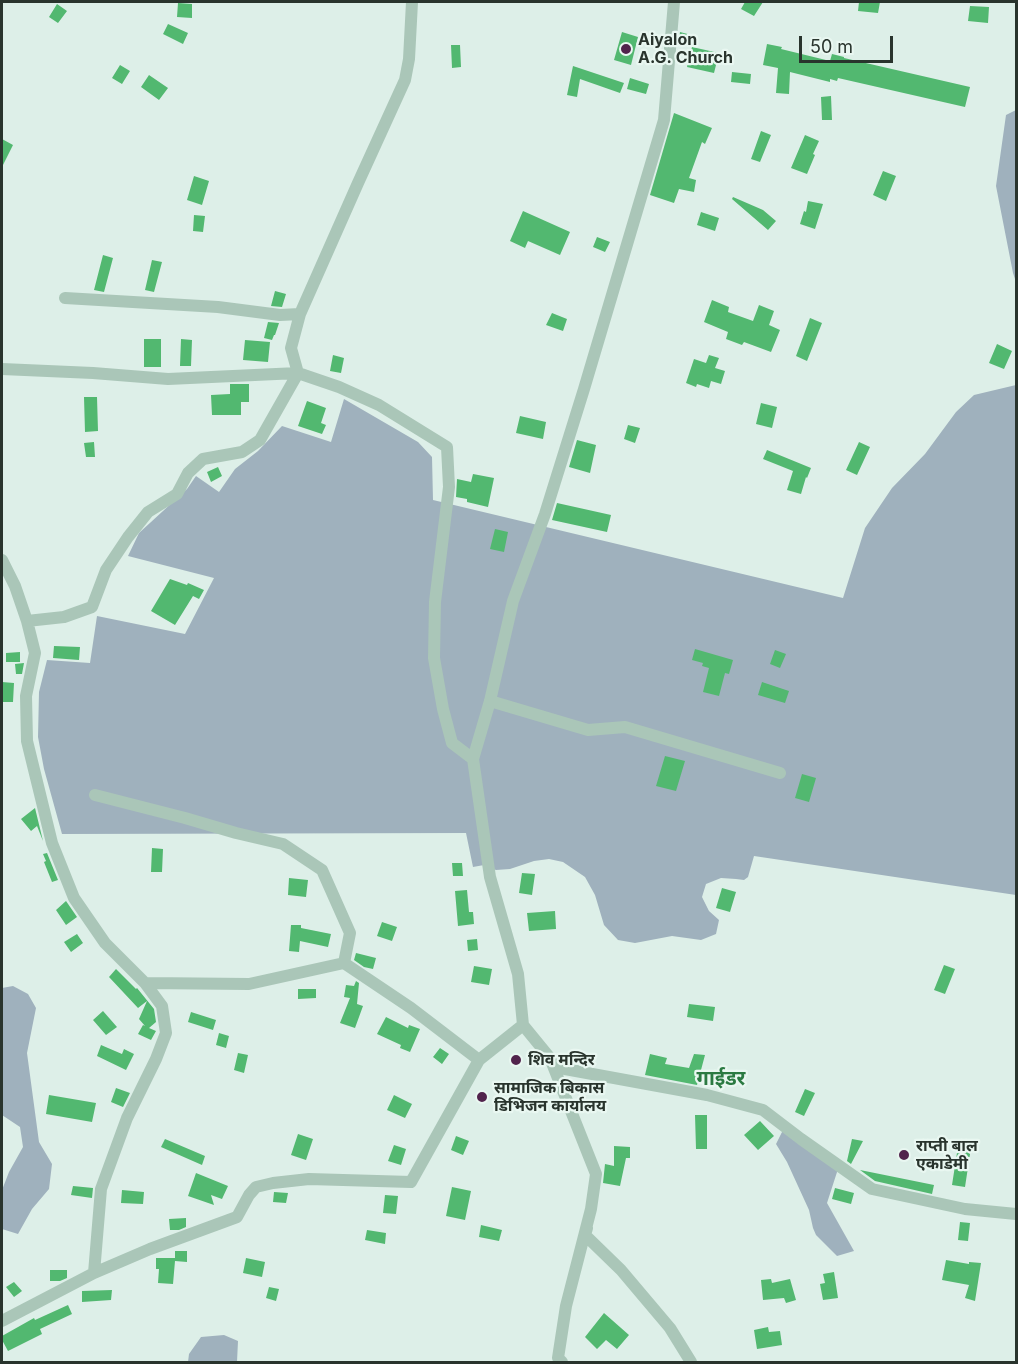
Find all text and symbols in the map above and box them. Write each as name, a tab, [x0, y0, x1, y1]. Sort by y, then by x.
scale bar	[802, 24, 896, 62]
place label: Aiyalon A.G. Church	[638, 30, 733, 68]
text: 50 m	[810, 36, 853, 57]
marker: Aiyalon A.G. Church	[619, 42, 633, 56]
place label: शिव मन्दिर	[528, 1050, 595, 1070]
marker: शिव मन्दिर	[509, 1053, 523, 1067]
district label: गाईडर	[697, 1067, 745, 1091]
place label: सामाजिक बिकास डिभिजन कार्यालय	[494, 1078, 606, 1116]
marker: सामाजिक बिकास डिभिजन कार्यालय	[475, 1090, 489, 1104]
place label: राप्ती बाल एकाडेमी	[916, 1136, 978, 1174]
marker: राप्ती बाल एकाडेमी	[897, 1148, 911, 1162]

